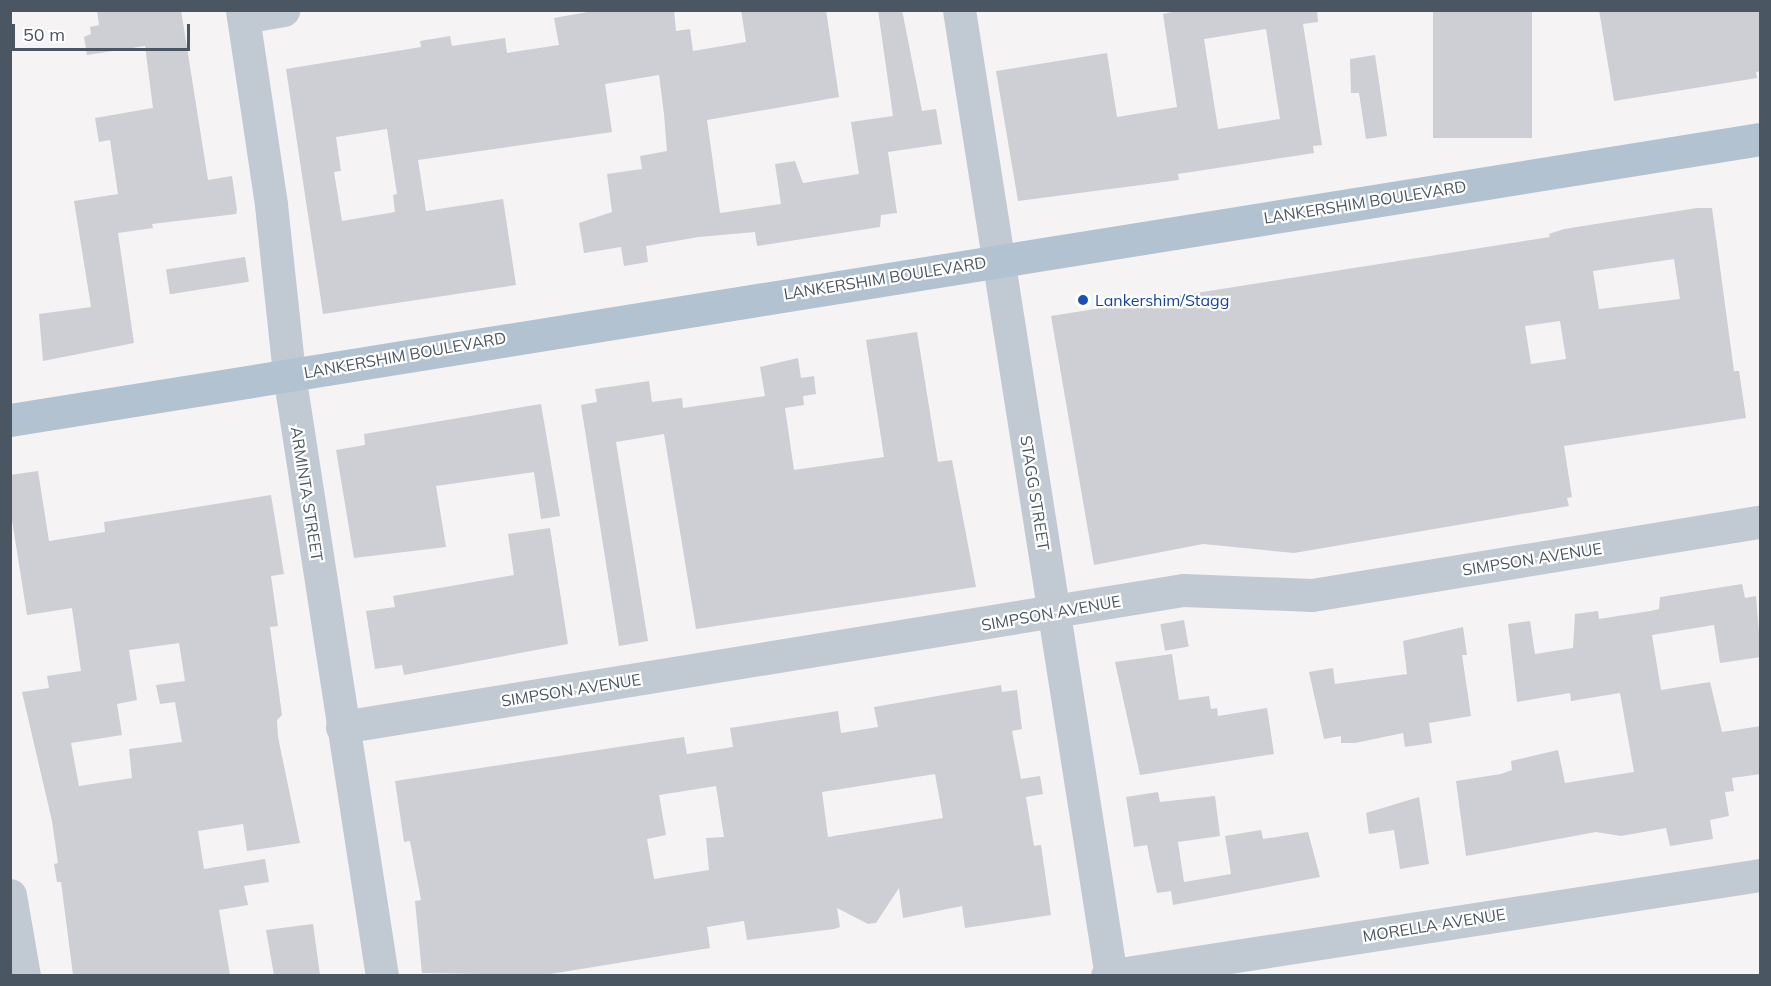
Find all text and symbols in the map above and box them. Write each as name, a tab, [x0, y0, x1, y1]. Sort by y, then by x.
scale bar	[15, 12, 194, 50]
text: 50 m	[23, 23, 65, 46]
street label: LANKERSHIM BOULEVARD	[1262, 176, 1468, 228]
street label: LANKERSHIM BOULEVARD	[782, 252, 988, 304]
place label: Lankershim/Stagg	[1095, 290, 1229, 310]
marker: Lankershim/Stagg	[1076, 293, 1090, 307]
street label: LANKERSHIM BOULEVARD	[302, 328, 508, 382]
street label: ARMINTA STREET	[287, 425, 327, 563]
street label: STAGG STREET	[1016, 434, 1054, 552]
street label: SIMPSON AVENUE	[1461, 538, 1603, 580]
street label: SIMPSON AVENUE	[980, 591, 1122, 635]
street label: SIMPSON AVENUE	[500, 669, 642, 711]
street label: MORELLA AVENUE	[1361, 904, 1507, 946]

